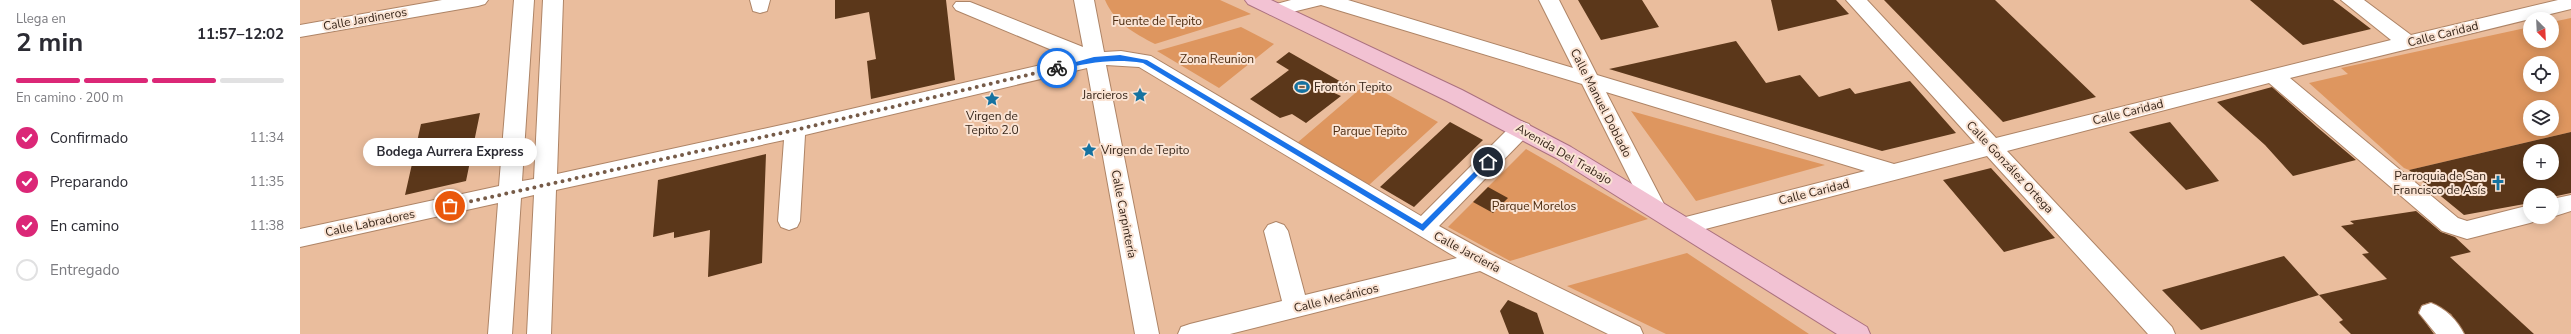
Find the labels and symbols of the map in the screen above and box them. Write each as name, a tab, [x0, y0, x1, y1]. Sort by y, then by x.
street label: Calle Jardineros	[322, 4, 408, 34]
north arrow	[2523, 12, 2559, 48]
park label: Fuente de Tepito	[1112, 13, 1202, 29]
street label: Calle Caridad	[2406, 17, 2480, 51]
street label: Calle Manuel Doblado	[1567, 46, 1636, 160]
courier	[1037, 48, 1077, 88]
park label: Zona Reunion	[1180, 51, 1254, 67]
sports icon: Frontón Tepito	[1293, 78, 1311, 96]
place label: Frontón Tepito	[1314, 79, 1392, 95]
place icon: Jarcieros	[1131, 86, 1149, 104]
place label: Jarcieros	[1081, 87, 1128, 103]
place icon: Virgen de Tepito 2.0	[983, 90, 1001, 108]
street label: Calle Caridad	[2091, 95, 2165, 129]
place label: Virgen de Tepito 2.0	[965, 108, 1019, 138]
street label: Calle González Ortega	[1963, 117, 2057, 217]
street label: Avenida Del Trabajo	[1513, 120, 1615, 188]
park label: Parque Tepito	[1333, 123, 1408, 139]
callout: Bodega Aurrera Express	[363, 138, 537, 166]
place icon: Virgen de Tepito	[1080, 141, 1098, 159]
place label: Virgen de Tepito	[1100, 142, 1190, 158]
pin	[1471, 145, 1505, 179]
street label: Calle Carpintería	[1108, 168, 1140, 260]
place label: Parroquia de San Francisco de Asís	[2393, 168, 2486, 198]
church icon: Parroquia de San Francisco de Asís	[2489, 174, 2507, 192]
street label: Calle Caridad	[1777, 175, 1851, 209]
pin	[433, 189, 467, 223]
park label: Parque Morelos	[1492, 198, 1577, 214]
street label: Calle Labradores	[324, 206, 417, 240]
street label: Calle Jarciería	[1431, 228, 1503, 276]
street label: Calle Mecánicos	[1292, 280, 1380, 316]

